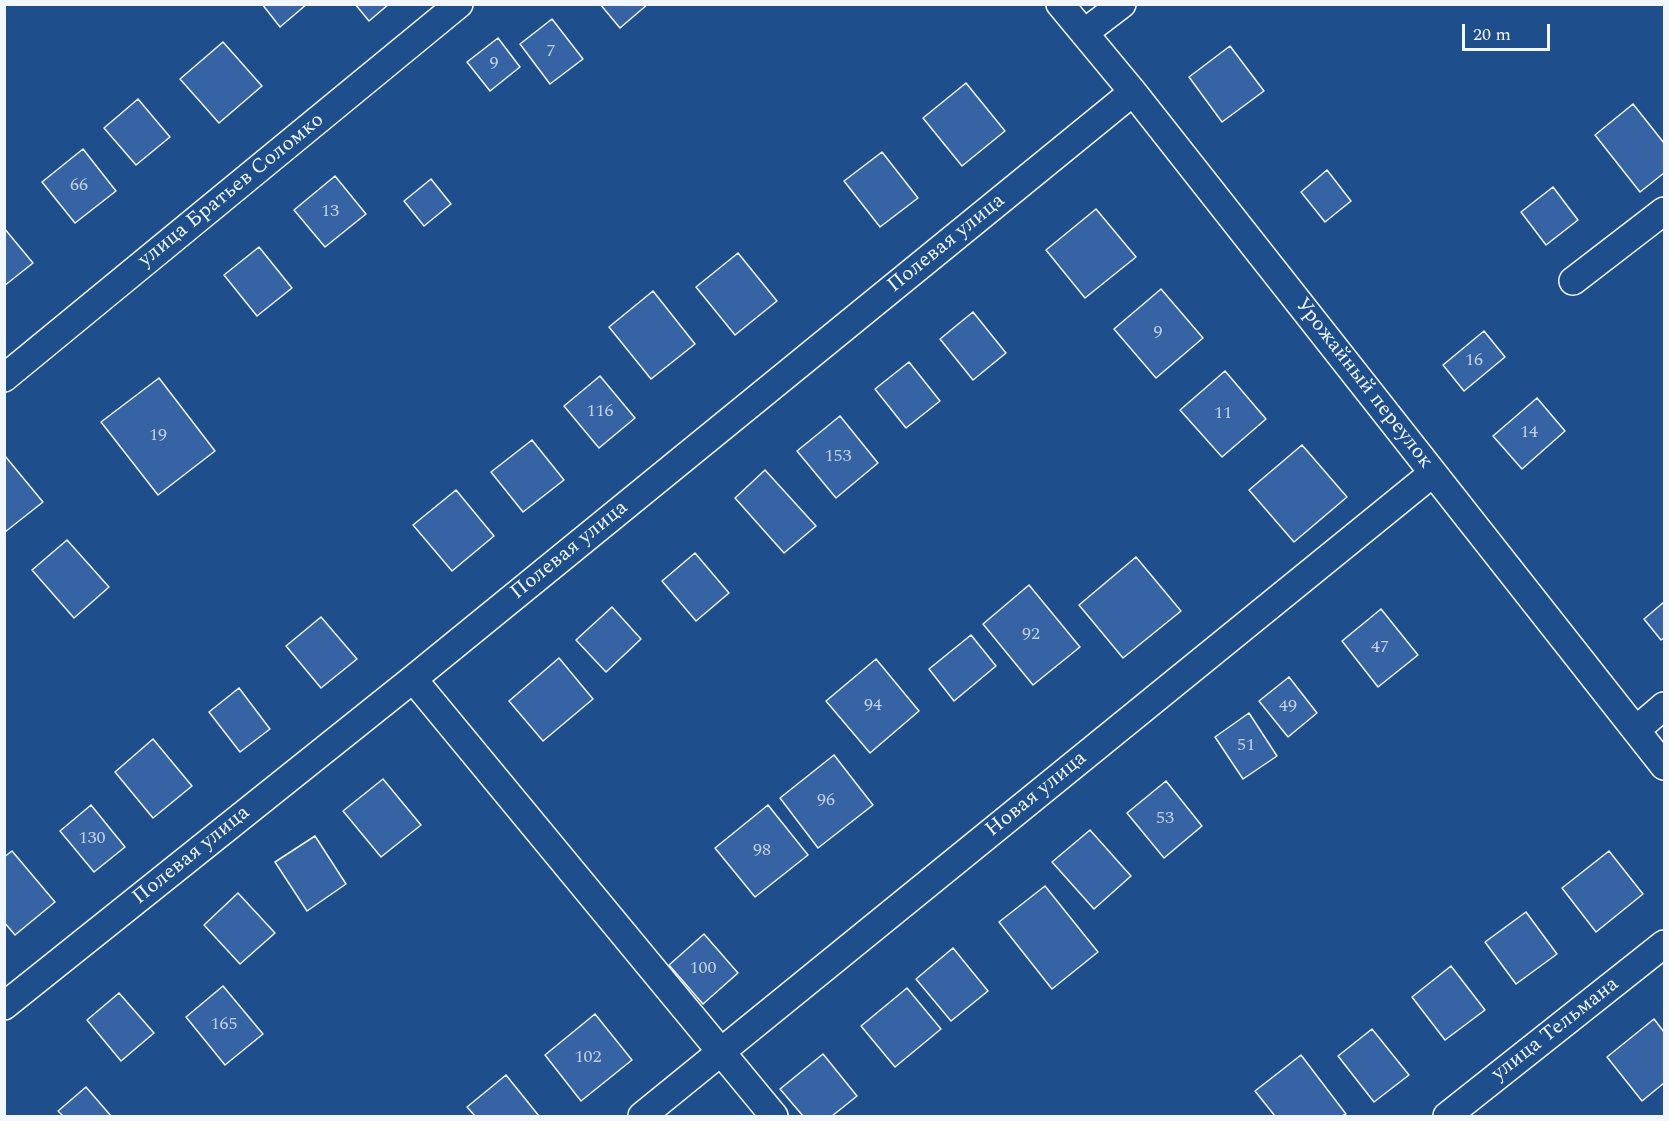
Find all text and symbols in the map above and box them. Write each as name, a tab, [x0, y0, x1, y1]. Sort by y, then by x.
scale bar	[1465, 12, 1554, 50]
text: 20 m	[1473, 21, 1511, 48]
house number: 7	[547, 41, 555, 63]
house number: 9	[490, 53, 498, 75]
street label: улица Братьев Соломко	[134, 108, 330, 274]
house number: 66	[70, 175, 88, 197]
street label: Полевая улица	[883, 189, 1011, 299]
house number: 13	[321, 201, 339, 223]
street label: Урожайный переулок	[1288, 294, 1438, 474]
house number: 9	[1154, 322, 1162, 344]
house number: 16	[1465, 350, 1483, 372]
house number: 116	[587, 401, 613, 423]
house number: 11	[1214, 403, 1232, 425]
house number: 14	[1520, 422, 1538, 444]
house number: 19	[149, 425, 167, 447]
house number: 153	[825, 446, 851, 468]
street label: Полевая улица	[506, 496, 634, 606]
house number: 92	[1022, 624, 1040, 646]
house number: 47	[1371, 637, 1389, 659]
house number: 94	[864, 695, 882, 717]
house number: 49	[1279, 696, 1297, 718]
house number: 51	[1237, 735, 1255, 757]
street label: Новая улица	[981, 747, 1093, 843]
house number: 96	[817, 790, 835, 812]
street label: Полевая улица	[128, 801, 256, 911]
house number: 53	[1156, 808, 1174, 830]
house number: 130	[79, 828, 105, 850]
house number: 98	[753, 840, 771, 862]
house number: 100	[690, 958, 716, 980]
street label: улица Тельмана	[1487, 973, 1625, 1087]
house number: 165	[211, 1014, 237, 1036]
house number: 102	[575, 1047, 601, 1069]

